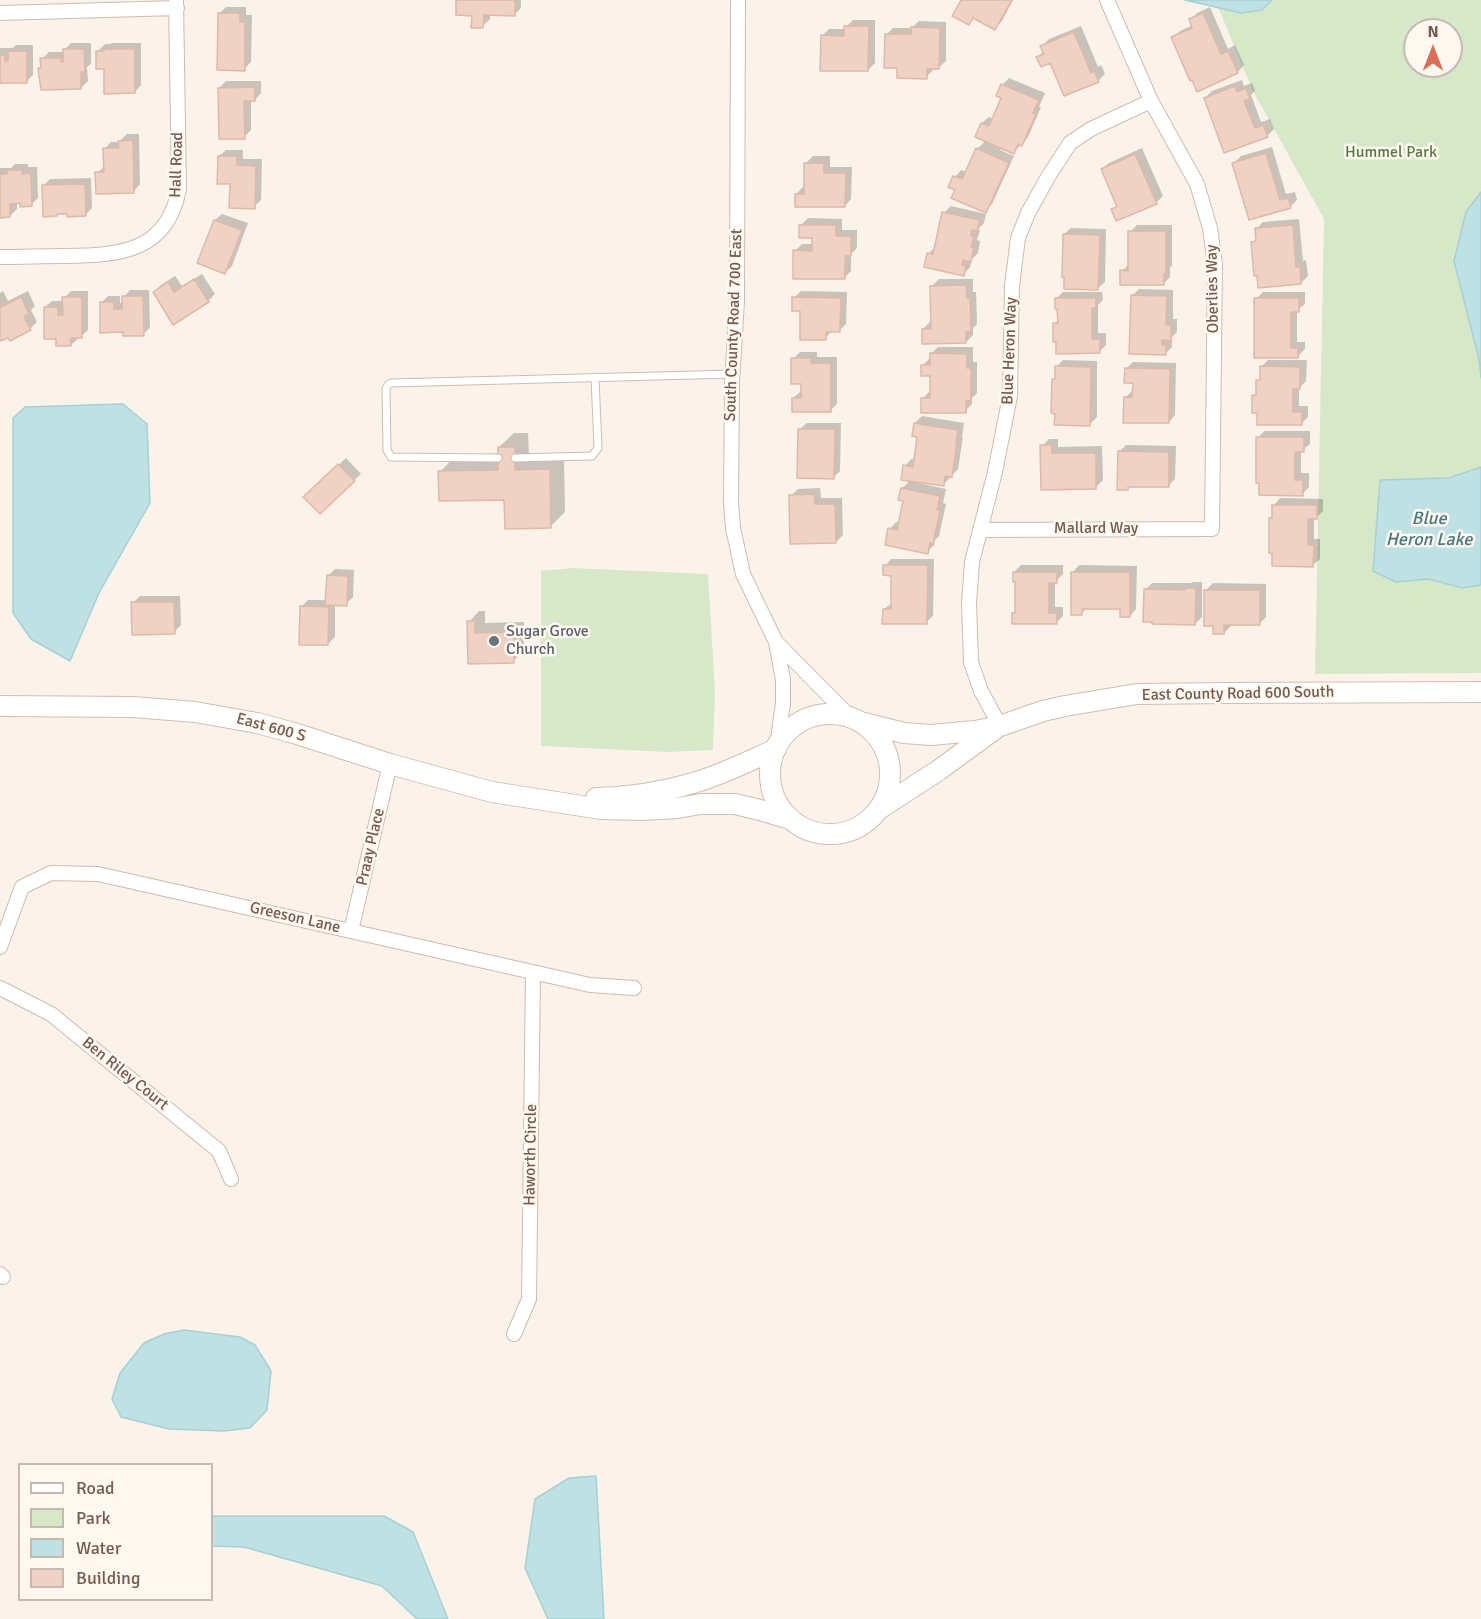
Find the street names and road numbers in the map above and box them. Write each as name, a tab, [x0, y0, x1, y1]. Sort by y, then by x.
street label: Hall Road	[166, 132, 188, 198]
street label: South County Road 700 East	[721, 228, 747, 422]
street label: Oberlies Way	[1203, 244, 1223, 334]
street label: Blue Heron Way	[999, 297, 1021, 405]
street label: Mallard Way	[1054, 519, 1138, 539]
street label: East County Road 600 South	[1142, 683, 1334, 705]
street label: East 600 S	[234, 709, 308, 747]
street label: Praay Place	[353, 806, 389, 888]
street label: Greeson Lane	[248, 898, 342, 938]
street label: Ben Riley Court	[78, 1033, 172, 1115]
street label: Haworth Circle	[521, 1104, 541, 1206]

